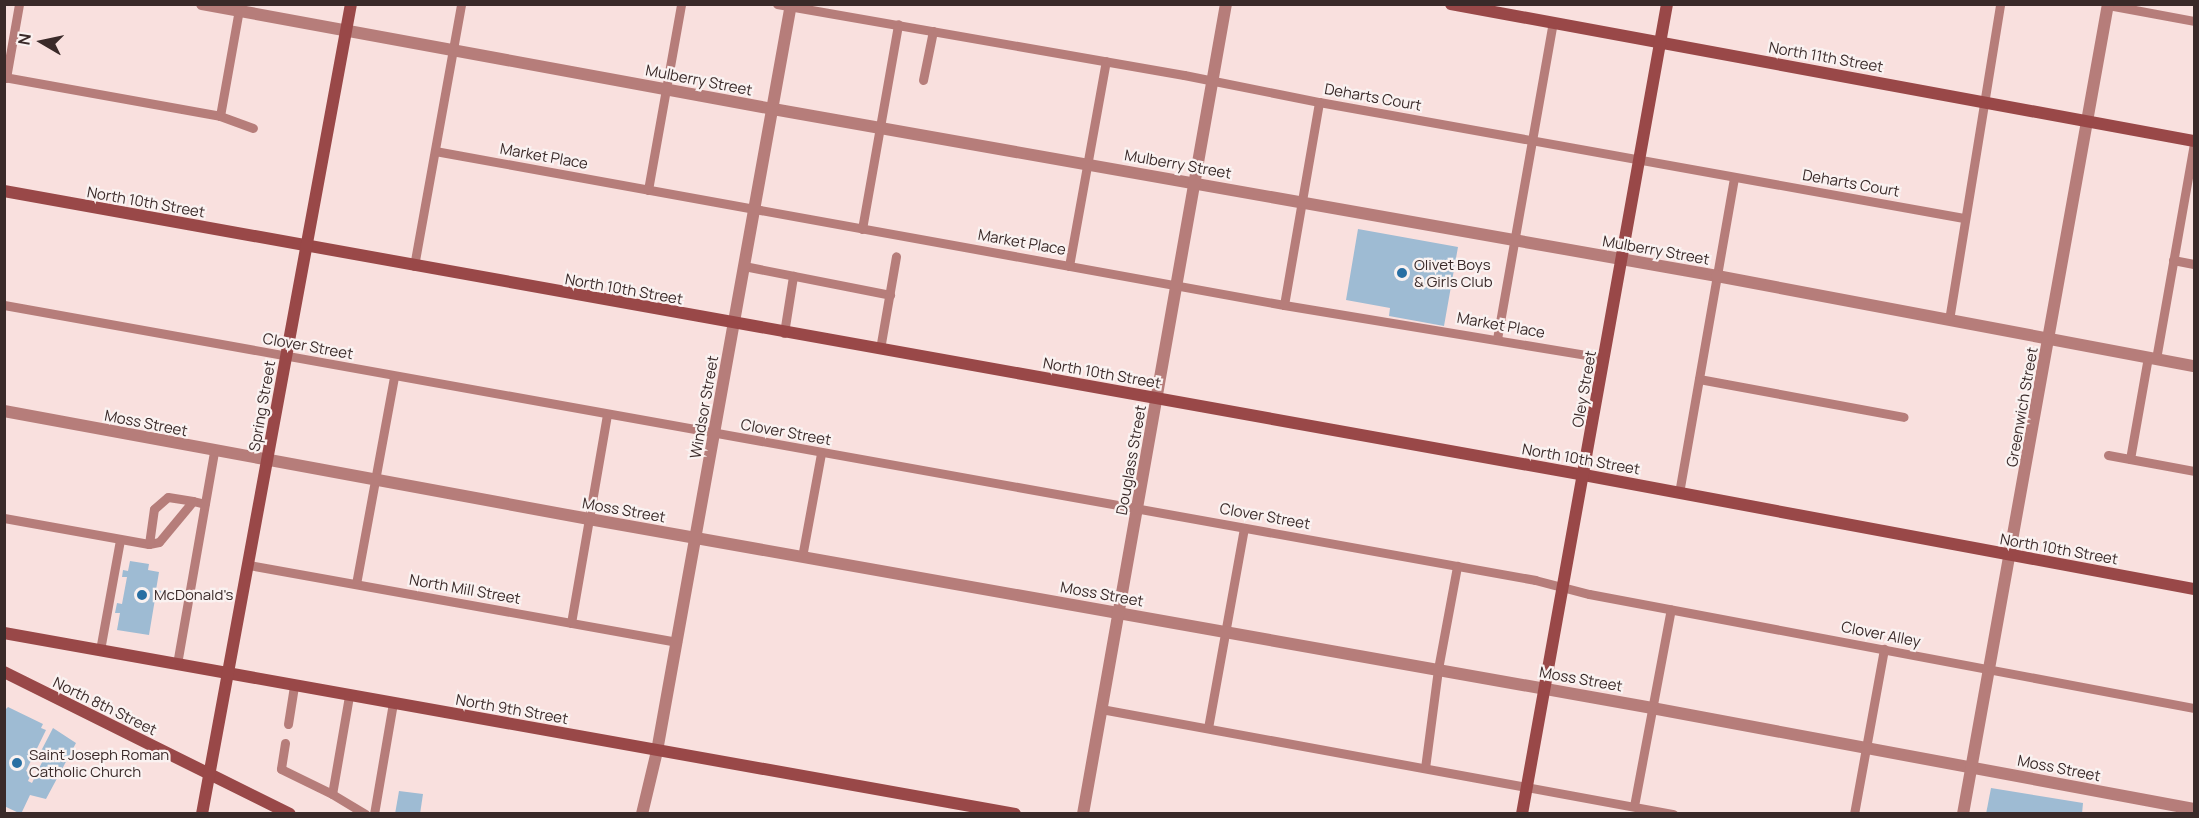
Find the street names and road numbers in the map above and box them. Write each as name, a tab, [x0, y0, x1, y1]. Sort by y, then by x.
street label: North 11th Street	[1767, 38, 1885, 76]
street label: Mulberry Street	[644, 61, 754, 99]
street label: Deharts Court	[1323, 80, 1423, 114]
street label: Market Place	[499, 139, 589, 173]
street label: Mulberry Street	[1123, 146, 1233, 182]
street label: Deharts Court	[1801, 166, 1901, 200]
street label: North 10th Street	[86, 183, 206, 221]
street label: Market Place	[977, 225, 1067, 259]
street label: Mulberry Street	[1601, 232, 1711, 268]
street label: North 10th Street	[564, 270, 684, 308]
street label: Market Place	[1456, 308, 1546, 342]
street label: Clover Street	[261, 329, 355, 363]
street label: Greenwich Street	[2003, 346, 2041, 468]
street label: Oley Street	[1568, 349, 1600, 429]
street label: Windsor Street	[686, 354, 722, 460]
street label: North 10th Street	[1042, 354, 1162, 392]
street label: Spring Street	[245, 359, 279, 453]
street label: Douglass Street	[1112, 404, 1150, 516]
street label: Moss Street	[103, 406, 189, 440]
street label: Clover Street	[739, 415, 833, 449]
street label: North 10th Street	[1521, 440, 1641, 478]
street label: Moss Street	[581, 494, 667, 526]
street label: Clover Street	[1218, 499, 1312, 533]
street label: North 10th Street	[1999, 530, 2119, 568]
street label: North Mill Street	[408, 570, 522, 608]
street label: Moss Street	[1059, 578, 1145, 610]
street label: Clover Alley	[1840, 618, 1922, 650]
street label: Moss Street	[1538, 663, 1624, 695]
street label: North 8th Street	[50, 673, 160, 739]
street label: North 9th Street	[454, 690, 570, 728]
street label: Moss Street	[2016, 751, 2102, 785]

